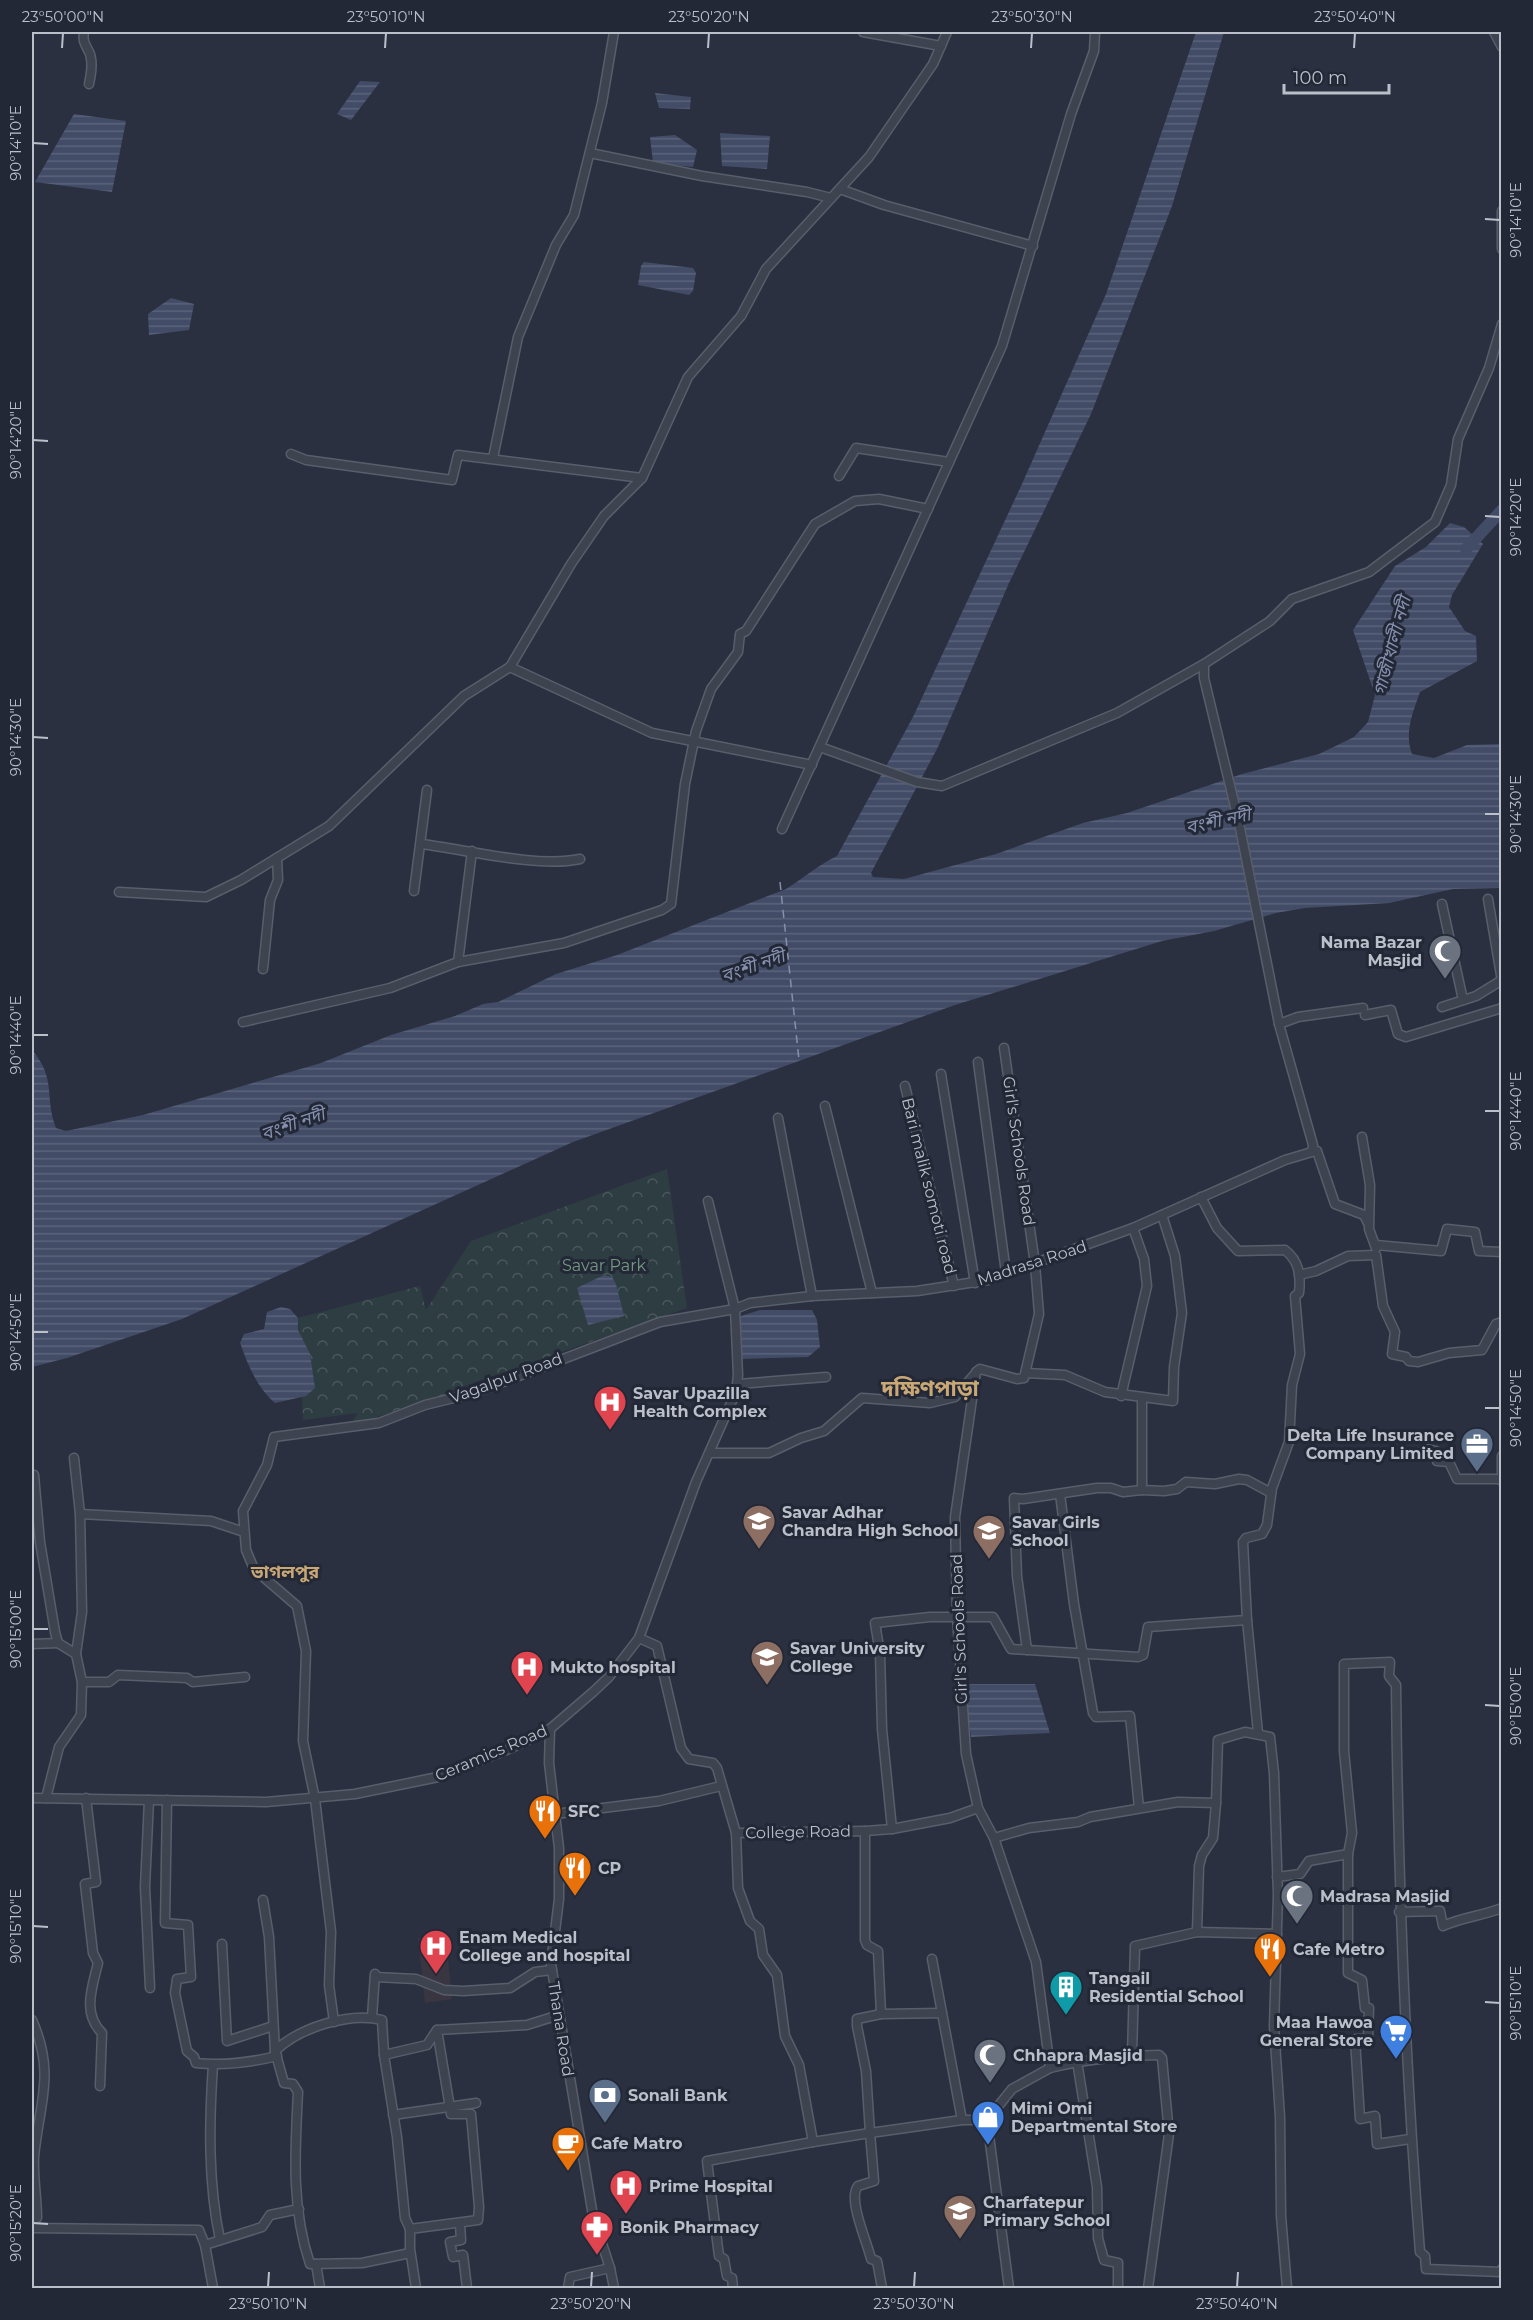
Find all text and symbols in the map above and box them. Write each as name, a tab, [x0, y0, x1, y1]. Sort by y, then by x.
text: 23°50'00"N	[22, 7, 104, 26]
text: 23°50'10"N	[347, 7, 425, 26]
text: 23°50'20"N	[668, 7, 750, 26]
text: 23°50'30"N	[991, 7, 1073, 26]
text: 23°50'40"N	[1314, 7, 1396, 26]
scale bar	[1284, 57, 1389, 95]
text: 100 m	[1293, 67, 1347, 89]
text: 90°14'10"E	[6, 105, 25, 181]
text: 90°14'10"E	[1506, 182, 1525, 258]
text: 90°14'20"E	[6, 401, 25, 479]
text: 90°14'20"E	[1506, 478, 1525, 556]
water label: গাজীখালী নদী	[1368, 591, 1417, 698]
text: 90°14'30"E	[6, 698, 25, 776]
text: 90°14'30"E	[1506, 775, 1525, 853]
water label: বংশী নদী	[1183, 803, 1256, 839]
place label: Nama Bazar Masjid	[1320, 933, 1422, 970]
mosque icon: Nama Bazar Masjid	[1427, 933, 1463, 980]
water label: বংশী নদী	[718, 944, 791, 987]
text: 90°14'40"E	[6, 996, 25, 1074]
text: 90°14'40"E	[1506, 1072, 1525, 1150]
street label: Girl's Schools Road	[999, 1075, 1039, 1227]
street label: Bari malik somoti road	[898, 1096, 960, 1276]
water label: বংশী নদী	[258, 1102, 331, 1145]
street label: Madrasa Road	[975, 1236, 1089, 1290]
park label: Savar Park	[562, 1256, 646, 1275]
text: 90°14'50"E	[6, 1293, 25, 1371]
street label: Vagalpur Road	[447, 1349, 565, 1407]
text: 90°14'50"E	[1506, 1369, 1525, 1447]
district label: দক্ষিণপাড়া	[880, 1375, 980, 1402]
hospital icon: Savar Upazilla Health Complex	[592, 1384, 628, 1431]
place label: Savar Upazilla Health Complex	[633, 1384, 767, 1421]
place label: Delta Life Insurance Company Limited	[1287, 1426, 1454, 1463]
office icon: Delta Life Insurance Company Limited	[1459, 1426, 1495, 1473]
school or university icon: Savar Adhar Chandra High School	[741, 1503, 777, 1550]
place label: Savar Adhar Chandra High School	[782, 1503, 958, 1540]
school or university icon: Savar Girls School	[971, 1513, 1007, 1560]
place label: Savar Girls School	[1012, 1513, 1100, 1550]
street label: Girl's Schools Road	[947, 1554, 971, 1704]
district label: ভাগলপুর	[250, 1561, 320, 1583]
text: 90°15'00"E	[6, 1590, 25, 1668]
school or university icon: Savar University College	[749, 1639, 785, 1686]
place label: Savar University College	[790, 1639, 925, 1676]
hospital icon: Mukto hospital	[509, 1649, 545, 1696]
place label: Mukto hospital	[550, 1658, 676, 1677]
text: 90°15'00"E	[1506, 1667, 1525, 1745]
street label: Ceramics Road	[432, 1721, 550, 1785]
restaurant icon: SFC	[527, 1793, 563, 1840]
place label: SFC	[568, 1802, 600, 1821]
street label: College Road	[745, 1822, 851, 1842]
restaurant icon: CP	[557, 1850, 593, 1897]
place label: CP	[598, 1859, 622, 1878]
mosque icon: Madrasa Masjid	[1279, 1878, 1315, 1925]
place label: Madrasa Masjid	[1320, 1887, 1450, 1906]
text: 90°15'10"E	[6, 1889, 25, 1963]
hospital icon: Enam Medical College and hospital	[418, 1928, 454, 1975]
place label: Enam Medical College and hospital	[459, 1928, 630, 1965]
restaurant icon: Cafe Metro	[1252, 1931, 1288, 1978]
place label: Cafe Metro	[1293, 1940, 1385, 1959]
text: 90°15'10"E	[1506, 1966, 1525, 2040]
building icon: Tangail Residential School	[1048, 1969, 1084, 2016]
place label: Tangail Residential School	[1089, 1969, 1244, 2006]
street label: Thana Road	[544, 1980, 578, 2078]
place label: Maa Hawoa General Store	[1260, 2013, 1373, 2050]
supermarket icon: Maa Hawoa General Store	[1378, 2013, 1414, 2060]
mosque icon: Chhapra Masjid	[972, 2037, 1008, 2084]
place label: Chhapra Masjid	[1013, 2046, 1143, 2065]
bank icon: Sonali Bank	[587, 2077, 623, 2124]
place label: Sonali Bank	[628, 2086, 728, 2105]
shop icon: Mimi Omi Departmental Store	[970, 2099, 1006, 2146]
place label: Mimi Omi Departmental Store	[1011, 2099, 1177, 2136]
cafe icon: Cafe Matro	[550, 2125, 586, 2172]
place label: Cafe Matro	[591, 2134, 682, 2153]
hospital icon: Prime Hospital	[608, 2168, 644, 2215]
place label: Prime Hospital	[649, 2177, 773, 2196]
text: 90°15'20"E	[6, 2184, 25, 2262]
school or university icon: Charfatepur Primary School	[942, 2193, 978, 2240]
place label: Charfatepur Primary School	[983, 2193, 1110, 2230]
pharmacy icon: Bonik Pharmacy	[579, 2209, 615, 2256]
place label: Bonik Pharmacy	[620, 2218, 759, 2237]
text: 23°50'10"N	[229, 2294, 307, 2313]
text: 23°50'20"N	[550, 2294, 632, 2313]
text: 23°50'30"N	[873, 2294, 955, 2313]
text: 23°50'40"N	[1196, 2294, 1278, 2313]

